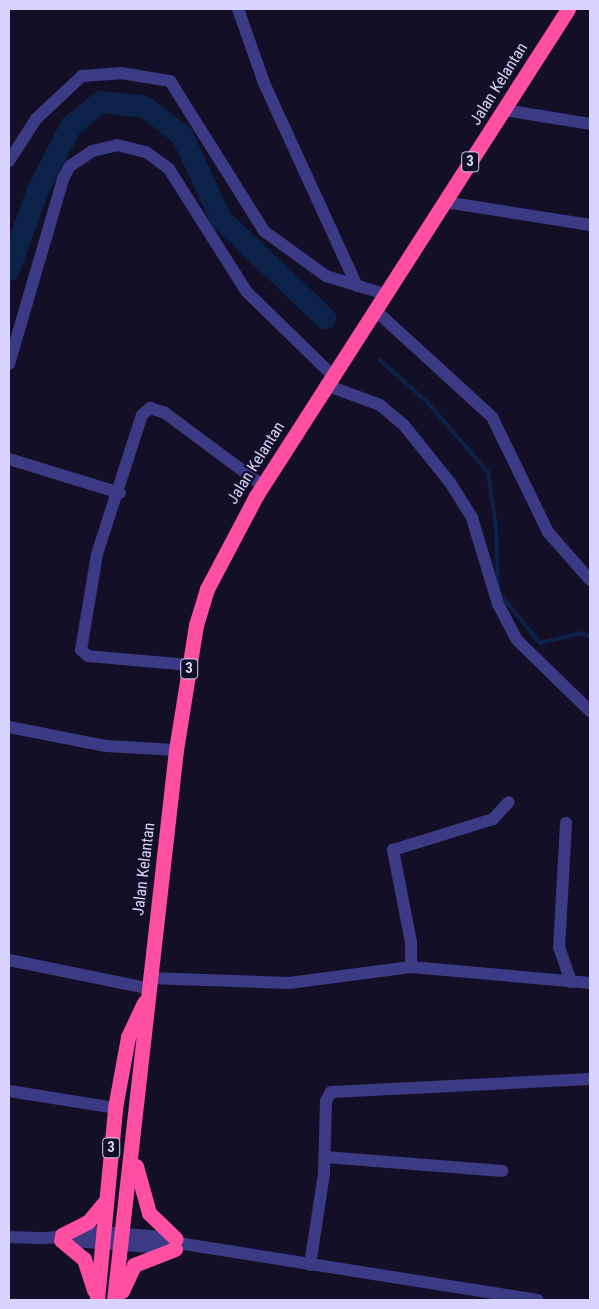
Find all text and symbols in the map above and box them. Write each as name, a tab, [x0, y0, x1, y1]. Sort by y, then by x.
street label: Jalan Kelantan	[466, 39, 532, 129]
road number: 3	[460, 150, 480, 174]
street label: Jalan Kelantan	[223, 418, 289, 508]
road number: 3	[179, 656, 199, 682]
street label: Jalan Kelantan	[129, 821, 159, 917]
road number: 3	[101, 1136, 121, 1160]

